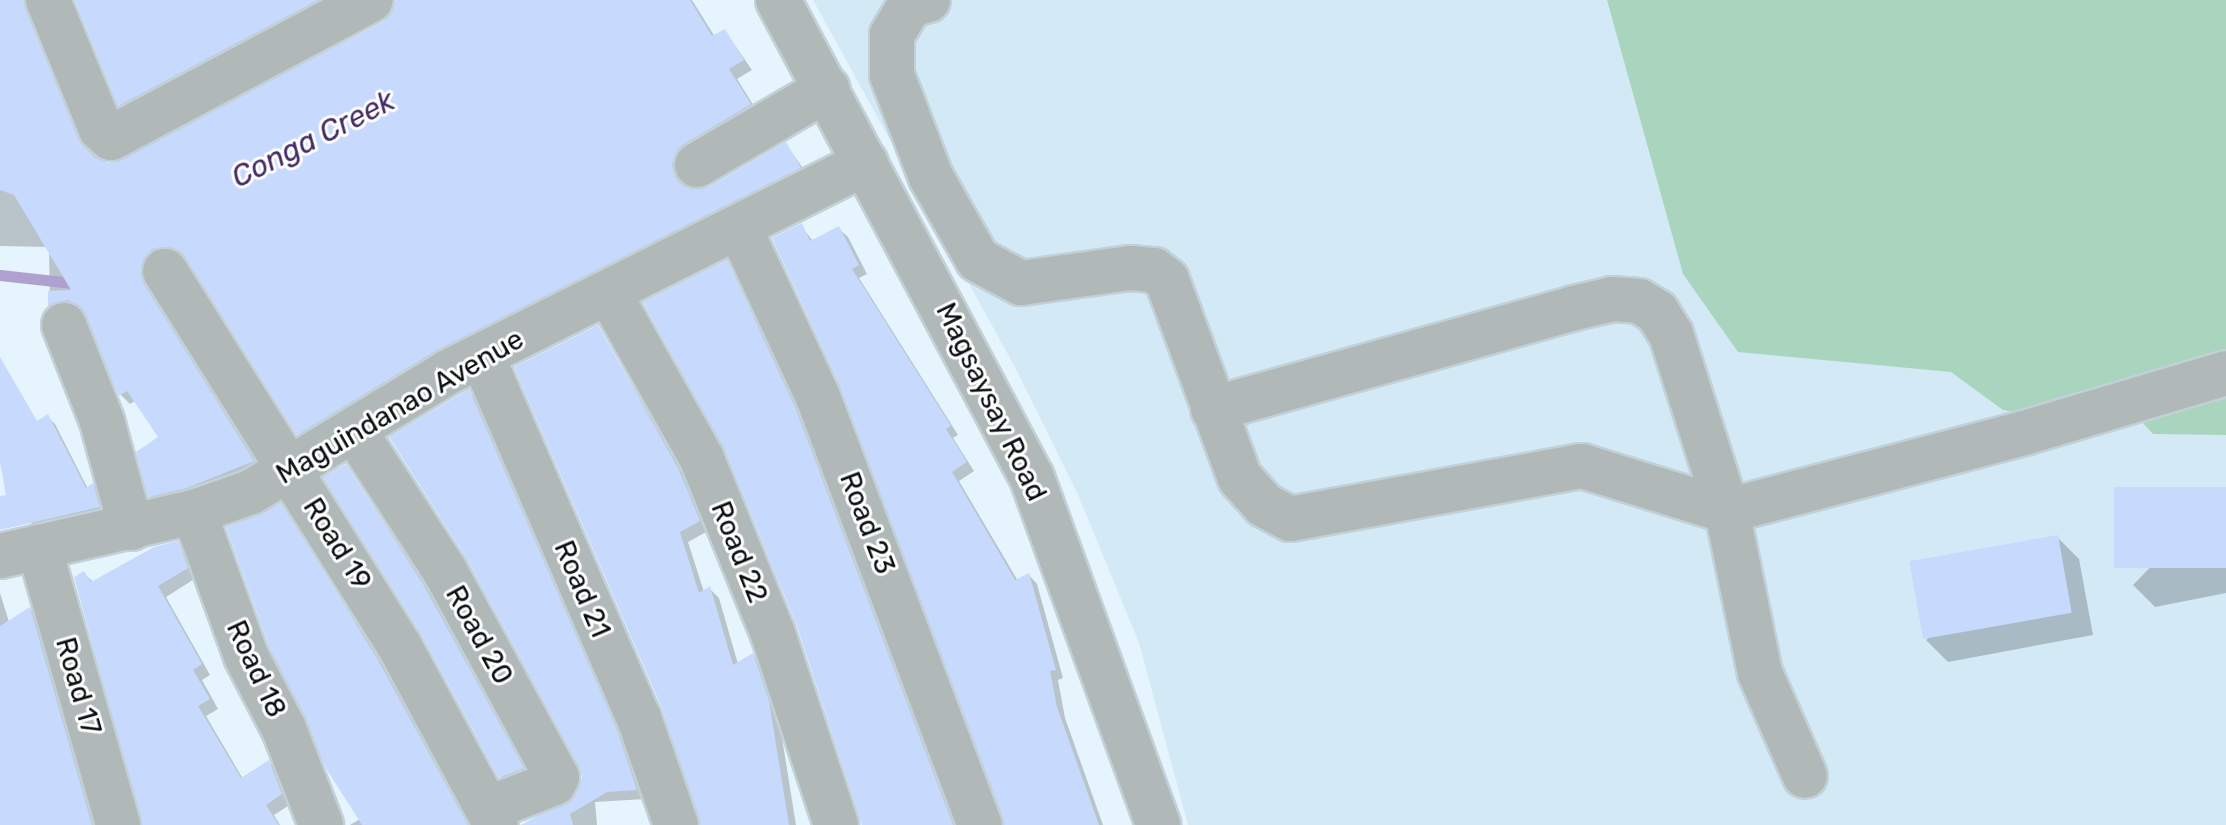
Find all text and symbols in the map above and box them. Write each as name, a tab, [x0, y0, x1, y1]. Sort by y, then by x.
water label: Conga Creek	[225, 82, 401, 196]
street label: Magsaysay Road	[928, 297, 1054, 507]
street label: Maguindanao Avenue	[270, 322, 530, 492]
street label: Road 23	[832, 467, 902, 579]
street label: Road 19	[296, 492, 378, 596]
street label: Road 22	[704, 497, 774, 607]
street label: Road 21	[547, 536, 617, 642]
street label: Road 20	[438, 580, 520, 690]
street label: Road 18	[219, 615, 293, 723]
street label: Road 17	[48, 634, 108, 738]

